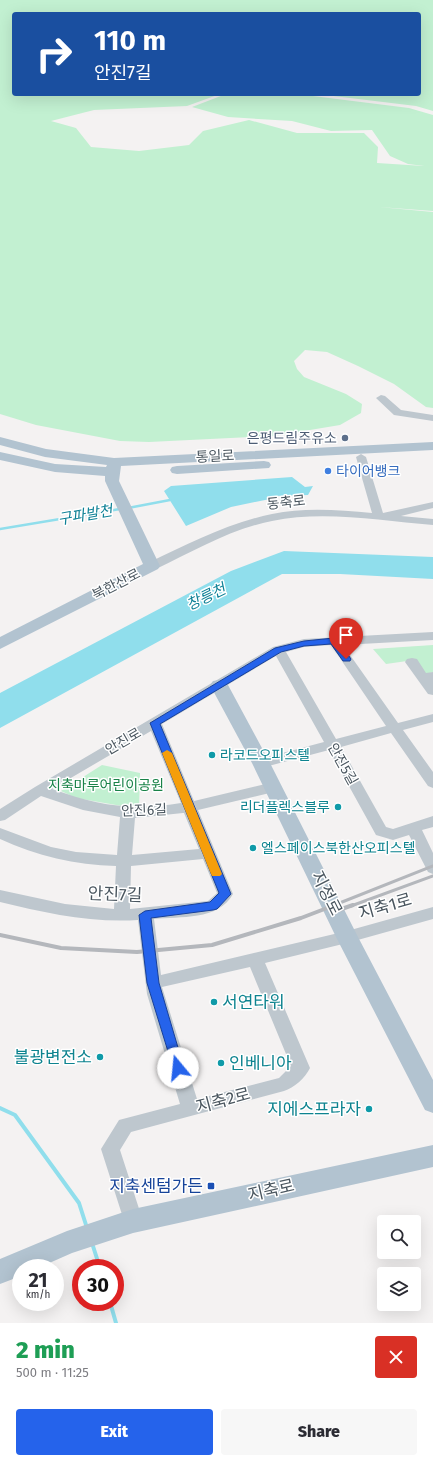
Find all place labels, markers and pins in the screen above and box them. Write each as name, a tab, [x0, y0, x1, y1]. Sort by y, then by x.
place label: 은평드림주유소	[247, 430, 337, 447]
marker: 은평드림주유소	[340, 433, 350, 443]
place label: 타이어뱅크	[336, 463, 401, 480]
marker: 타이어뱅크	[323, 466, 333, 476]
pin	[329, 618, 363, 659]
place label: 라코드오피스텔	[220, 747, 310, 764]
marker: 라코드오피스텔	[207, 750, 217, 760]
place label: 리더플렉스블루	[240, 799, 330, 816]
marker: 리더플렉스블루	[333, 802, 343, 812]
place label: 엘스페이스북한산오피스텔	[261, 840, 416, 857]
marker: 엘스페이스북한산오피스텔	[248, 843, 258, 853]
place label: 서연타워	[222, 992, 285, 1013]
marker: 서연타워	[209, 997, 219, 1007]
place label: 불광변전소	[14, 1047, 92, 1068]
marker: 불광변전소	[95, 1052, 105, 1062]
place label: 인베니아	[229, 1053, 292, 1074]
marker: 인베니아	[216, 1058, 226, 1068]
place label: 지에스프라자	[267, 1099, 361, 1120]
marker: 지에스프라자	[364, 1104, 374, 1114]
place label: 지축센텀가든	[109, 1176, 203, 1197]
marker: 지축센텀가든	[206, 1181, 216, 1191]

